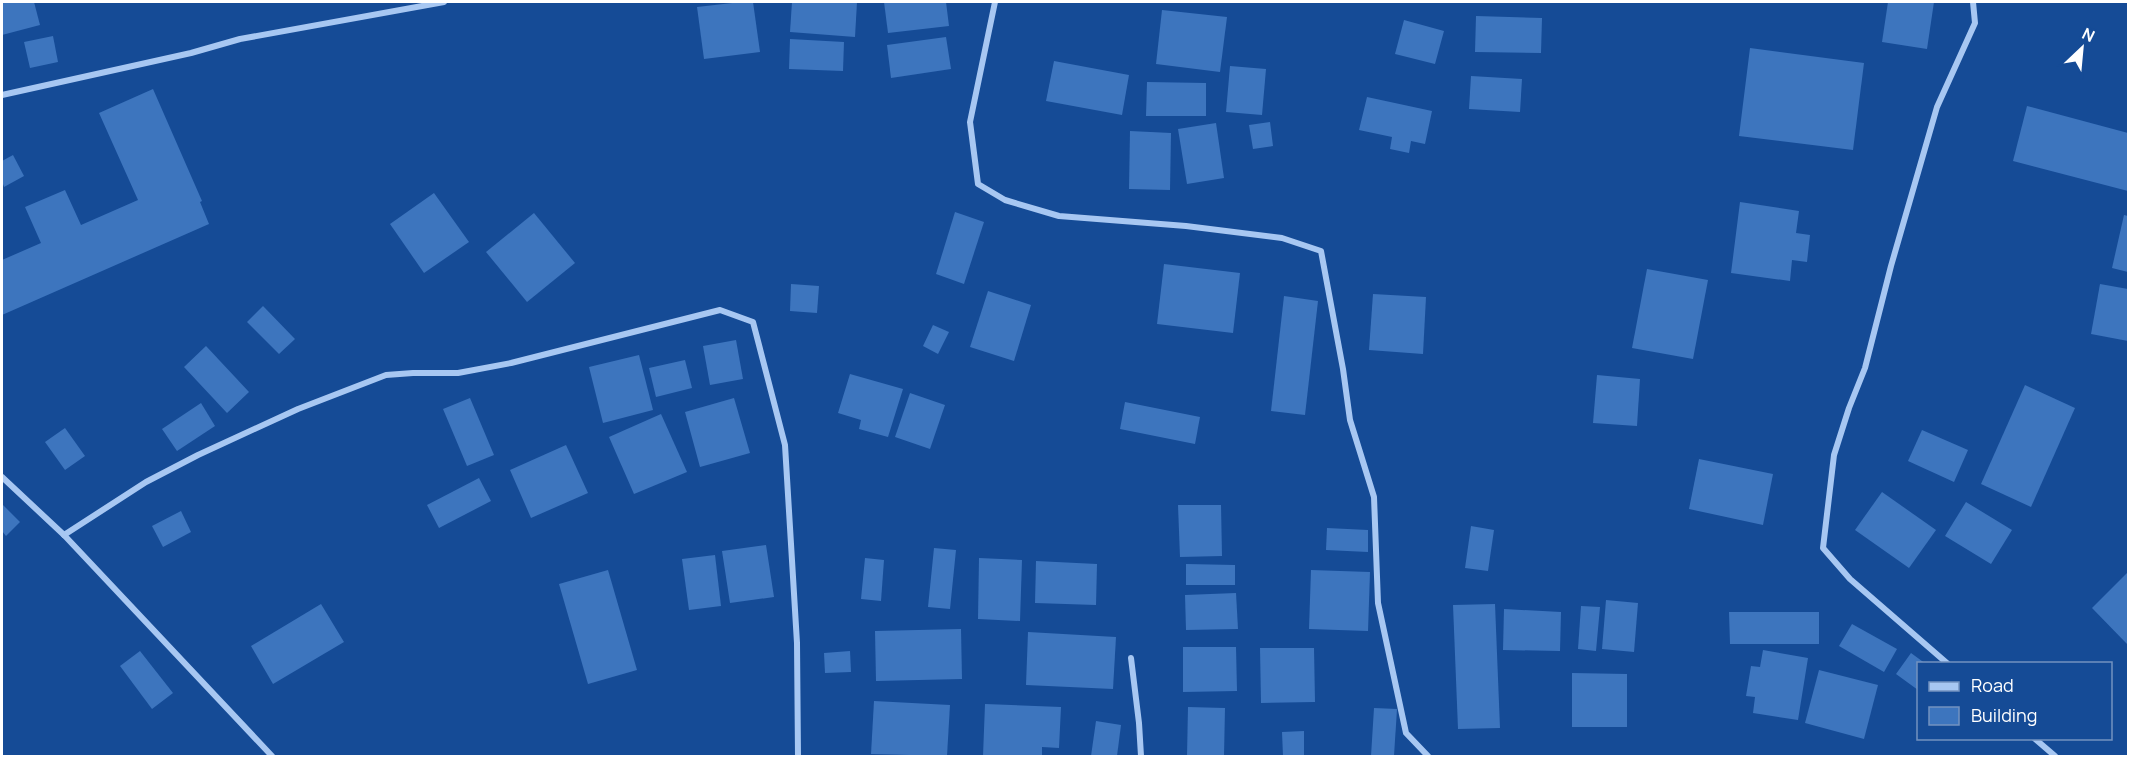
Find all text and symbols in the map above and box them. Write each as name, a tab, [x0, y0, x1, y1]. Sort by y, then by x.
north arrow	[2052, 18, 2112, 78]
text: N	[2079, 22, 2099, 47]
legend	[1917, 662, 2112, 740]
text: Road	[1971, 673, 2014, 697]
text: Building	[1971, 703, 2037, 727]

